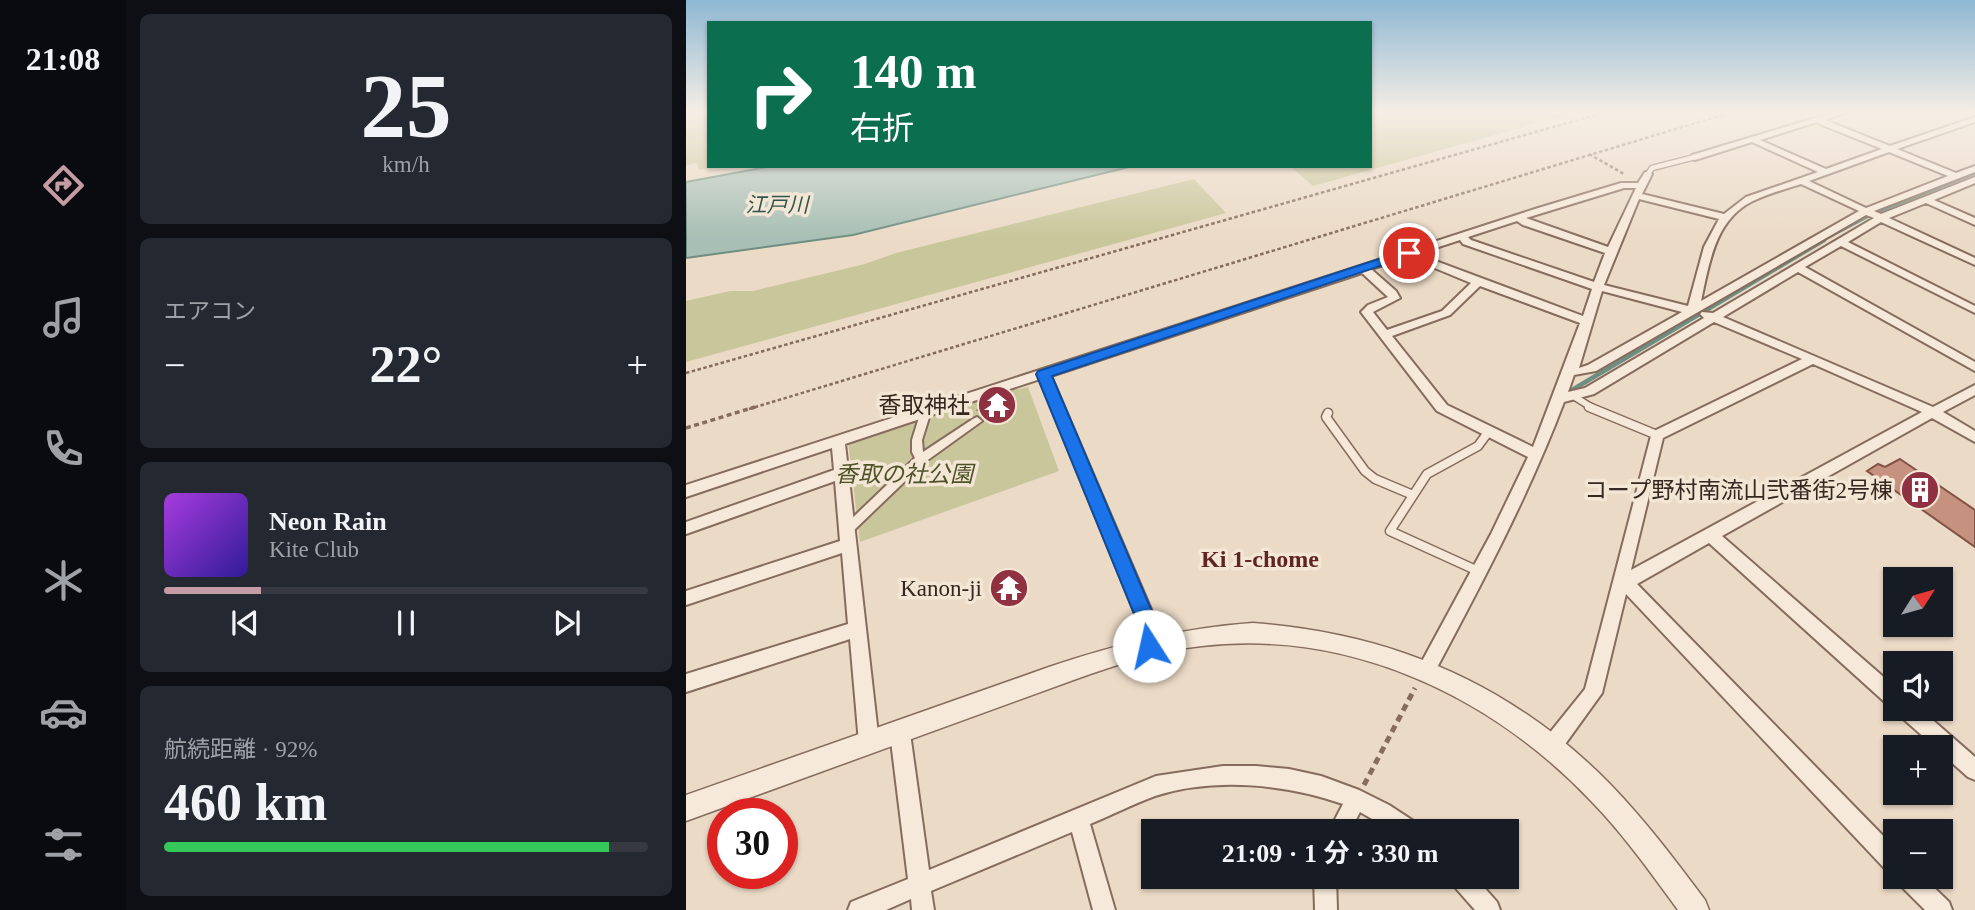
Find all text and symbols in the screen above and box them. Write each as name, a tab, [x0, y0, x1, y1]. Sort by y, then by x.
text: 21:08	[26, 41, 100, 77]
text: 140 m	[850, 44, 977, 99]
icon: right	[735, 49, 826, 140]
text: 25	[361, 56, 452, 157]
text: 右折	[850, 110, 914, 146]
text: km/h	[382, 152, 430, 177]
icon: directions	[39, 161, 88, 210]
water label: 江戸川	[746, 193, 810, 217]
pin	[1379, 223, 1439, 283]
icon: arrive	[1390, 234, 1428, 272]
icon: music	[39, 293, 88, 342]
text: エアコン	[164, 299, 256, 324]
text: 22°	[370, 336, 442, 393]
text: −	[164, 344, 185, 386]
text: +	[627, 344, 648, 386]
temple icon: 香取神社	[976, 384, 1018, 426]
place label: 香取神社	[878, 393, 970, 418]
icon: phone	[39, 424, 88, 473]
park label: 香取の社公園	[835, 462, 976, 487]
building icon: コープ野村南流山弐番街2号棟	[1899, 469, 1941, 511]
place label: コープ野村南流山弐番街2号棟	[1584, 478, 1893, 503]
text: Neon Rain	[269, 507, 387, 536]
text: Kite Club	[269, 537, 359, 562]
district label: Ki 1-chome	[1201, 546, 1319, 572]
icon: climate	[39, 556, 88, 605]
temple icon: Kanon-ji	[988, 567, 1030, 609]
north arrow	[1883, 567, 1953, 637]
map controls	[1883, 567, 1953, 889]
place label: Kanon-ji	[900, 576, 982, 601]
icon: previous	[226, 604, 264, 642]
icon: pause	[387, 604, 425, 642]
icon: next	[548, 604, 586, 642]
position arrow	[1112, 609, 1186, 683]
button: sound	[1883, 651, 1953, 721]
icon: car	[39, 688, 88, 737]
button: +	[1883, 735, 1953, 805]
text: 航続距離 · 92%	[164, 737, 317, 762]
text: 460 km	[164, 774, 327, 831]
speed limit sign: 30	[707, 798, 798, 889]
button: −	[1883, 819, 1953, 889]
icon: filters	[39, 820, 88, 869]
text: 21:09 · 1 分 · 330 m	[1222, 839, 1438, 868]

